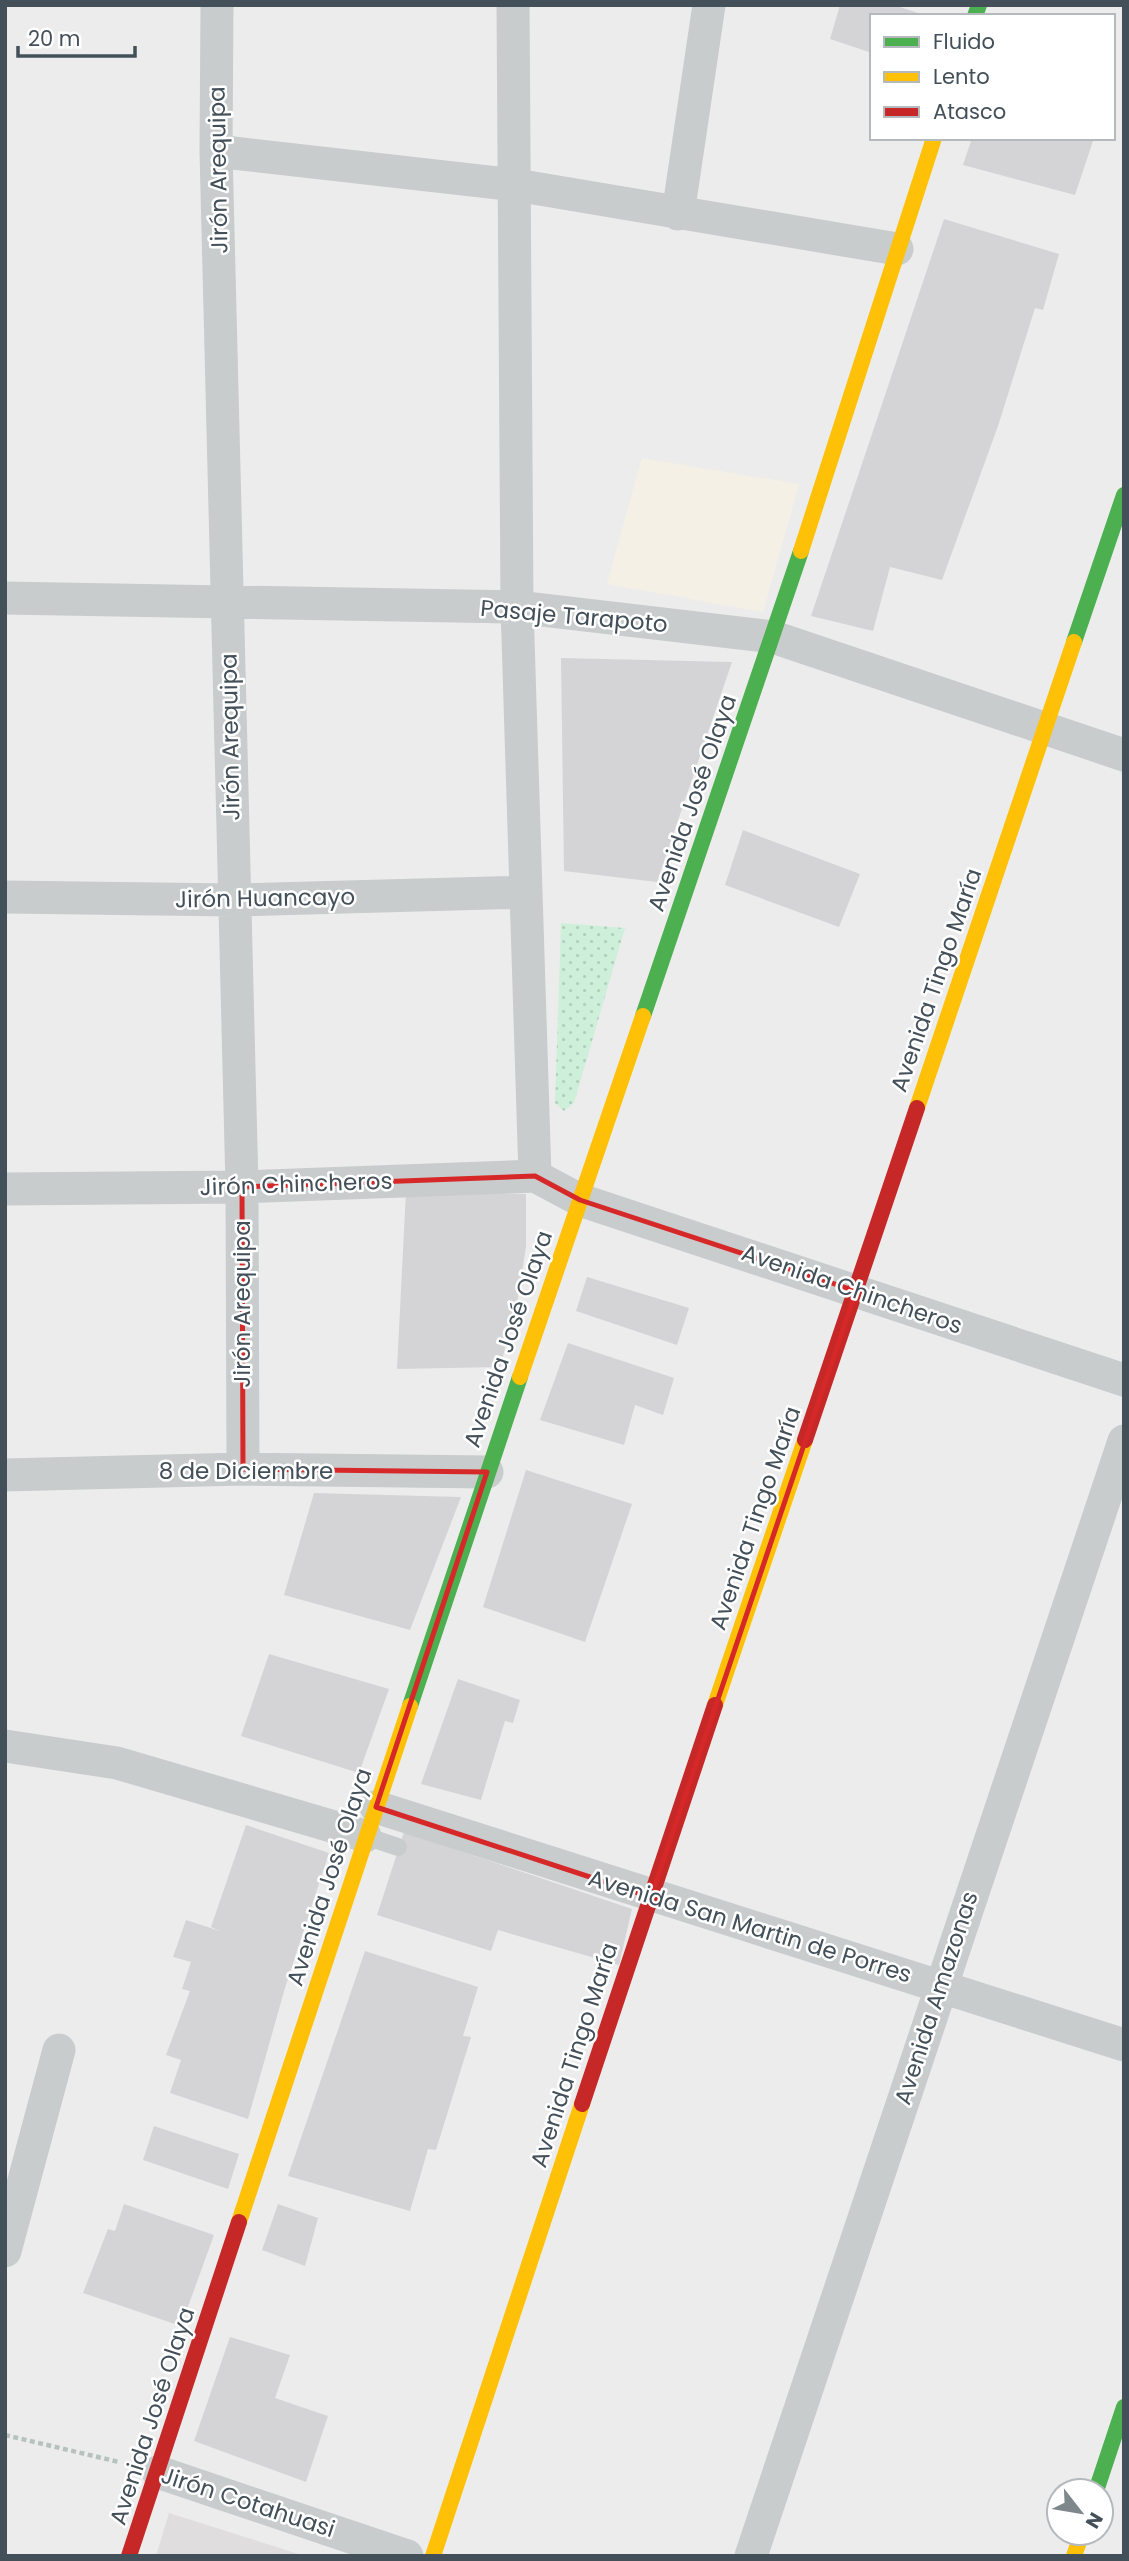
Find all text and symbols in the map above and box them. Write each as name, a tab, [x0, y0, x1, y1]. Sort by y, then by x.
scale bar	[18, 14, 135, 58]
legend	[870, 14, 1115, 140]
text: 20 m	[28, 24, 81, 53]
text: Fluido	[933, 27, 995, 56]
text: Lento	[933, 62, 990, 91]
street label: Jirón Arequipa	[201, 86, 235, 254]
text: Atasco	[933, 97, 1006, 126]
street label: Pasaje Tarapoto	[479, 592, 669, 640]
street label: Jirón Arequipa	[213, 653, 247, 821]
street label: Avenida José Olaya	[640, 690, 744, 916]
street label: Avenida Tingo María	[883, 864, 989, 1096]
street label: Jirón Huancayo	[175, 880, 355, 916]
street label: Jirón Chincheros	[199, 1165, 393, 1203]
street label: Jirón Arequipa	[226, 1220, 258, 1388]
street label: Avenida José Olaya	[456, 1226, 560, 1452]
street label: Avenida Chincheros	[737, 1236, 967, 1342]
street label: Avenida Tingo María	[702, 1402, 808, 1634]
street label: 8 de Diciembre	[159, 1455, 333, 1487]
street label: Avenida José Olaya	[279, 1764, 379, 1990]
street label: Avenida San Martin de Porres	[584, 1862, 916, 1990]
street label: Avenida Amazonas	[886, 1887, 986, 2109]
street label: Avenida Tingo María	[523, 1938, 625, 2172]
street label: Avenida José Olaya	[102, 2303, 202, 2529]
street label: Jirón Cotahuasi	[157, 2459, 339, 2545]
north arrow	[1045, 2477, 1115, 2547]
text: N	[1079, 2507, 1109, 2534]

